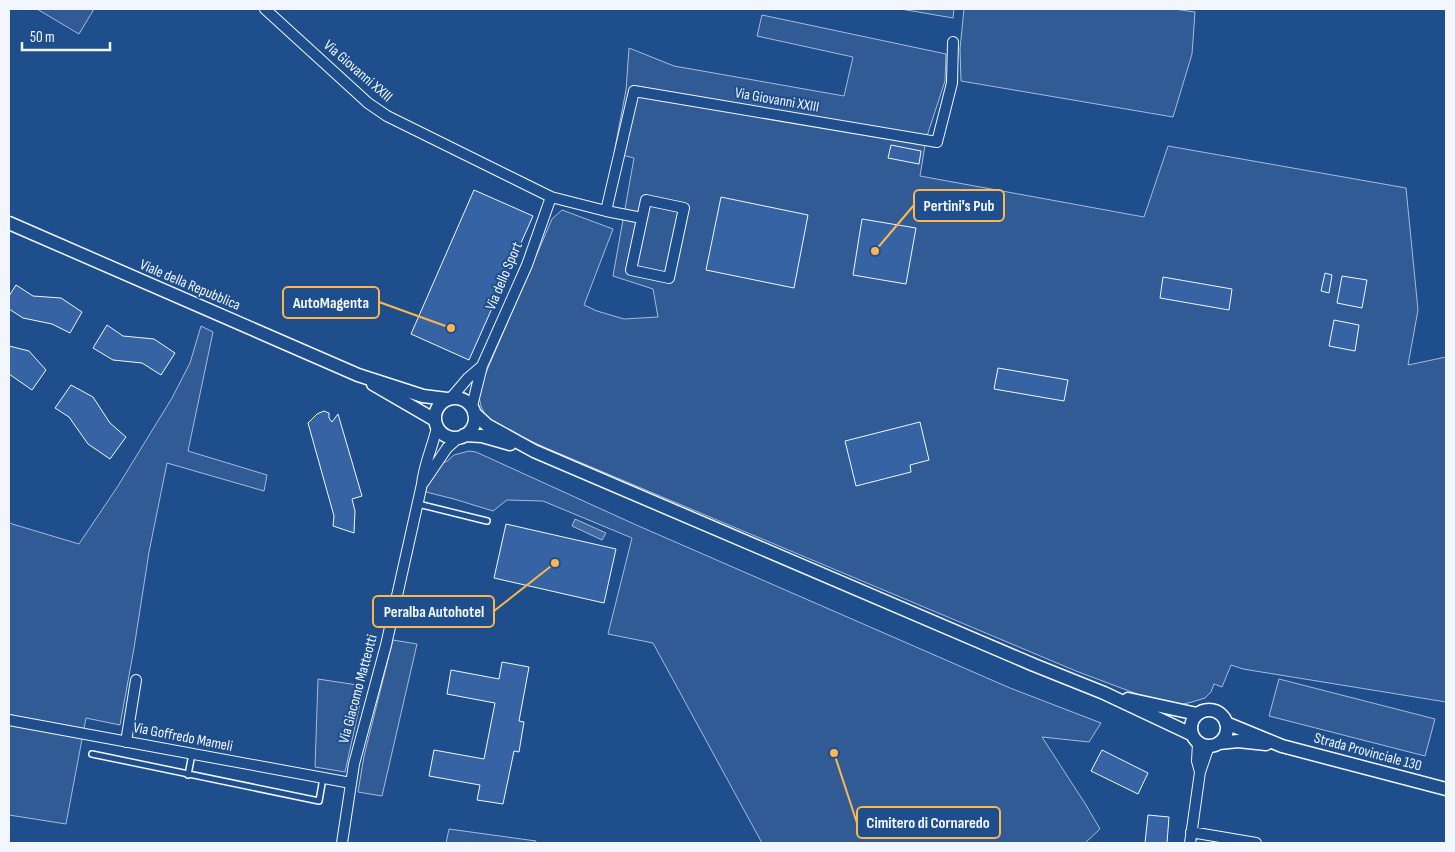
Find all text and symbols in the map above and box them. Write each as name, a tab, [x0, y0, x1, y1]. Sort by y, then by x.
scale bar	[22, 20, 110, 52]
text: 50 m	[30, 28, 55, 47]
street label: Via Giovanni XXIII	[320, 36, 396, 106]
street label: Via Giovanni XXIII	[733, 83, 821, 117]
callout: Pertini's Pub	[914, 190, 1004, 221]
text: Pertini's Pub	[924, 197, 994, 216]
street label: Via dello Sport	[481, 239, 527, 313]
street label: Viale della Repubblica	[137, 255, 244, 315]
callout: AutoMagenta	[283, 287, 379, 318]
text: AutoMagenta	[292, 294, 369, 313]
callout: Peralba Autohotel	[373, 596, 494, 627]
text: Peralba Autohotel	[384, 603, 484, 622]
street label: Via Giacomo Matteotti	[334, 632, 382, 746]
street label: Via Goffredo Mameli	[132, 718, 235, 756]
street label: Strada Provinciale 130	[1312, 728, 1424, 776]
callout: Cimitero di Cornaredo	[857, 807, 1000, 838]
text: Cimitero di Cornaredo	[866, 814, 990, 833]

